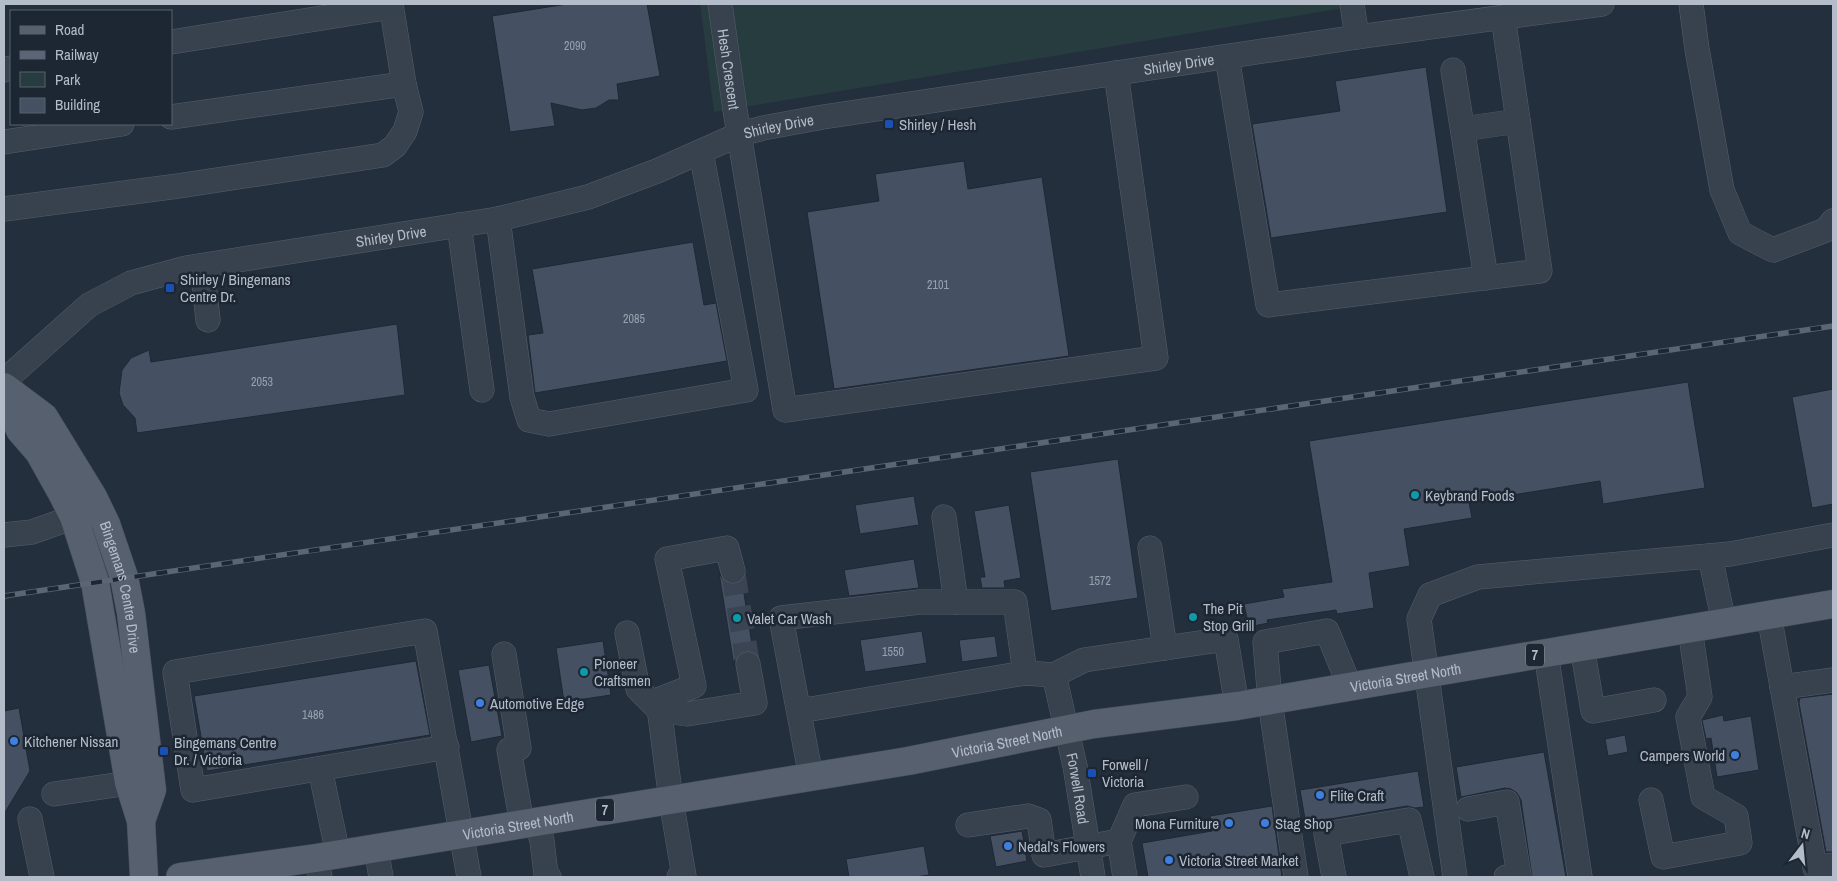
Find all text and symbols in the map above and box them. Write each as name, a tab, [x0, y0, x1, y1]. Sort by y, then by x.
legend	[10, 10, 172, 125]
text: Road	[55, 19, 84, 40]
street label: Hesh Crescent	[713, 28, 745, 112]
house number: 2090	[564, 38, 586, 54]
text: Railway	[55, 44, 100, 65]
street label: Shirley Drive	[1142, 48, 1216, 79]
text: Park	[55, 69, 81, 90]
text: Building	[55, 94, 100, 115]
street label: Shirley Drive	[741, 108, 815, 143]
place label: Shirley / Hesh	[899, 114, 976, 135]
marker: Shirley / Hesh	[883, 118, 895, 130]
street label: Shirley Drive	[354, 220, 428, 252]
place label: Shirley / Bingemans Centre Dr.	[180, 269, 291, 307]
house number: 2101	[927, 277, 949, 293]
marker: Shirley / Bingemans Centre Dr.	[164, 282, 176, 294]
house number: 2085	[623, 311, 645, 327]
house number: 2053	[251, 374, 273, 390]
place label: Keybrand Foods	[1425, 485, 1515, 506]
marker: Keybrand Foods	[1409, 489, 1421, 501]
street label: Bingemans Centre Drive	[95, 518, 146, 654]
house number: 1572	[1089, 573, 1111, 589]
place label: The Pit Stop Grill	[1203, 598, 1254, 636]
place label: Valet Car Wash	[747, 608, 832, 629]
marker: The Pit Stop Grill	[1187, 611, 1199, 623]
marker: Valet Car Wash	[731, 612, 743, 624]
house number: 1550	[882, 644, 904, 660]
road number: 7	[1526, 644, 1544, 666]
place label: Pioneer Craftsmen	[594, 653, 651, 691]
street label: Victoria Street North	[1349, 657, 1463, 697]
marker: Pioneer Craftsmen	[578, 666, 590, 678]
place label: Automotive Edge	[489, 693, 585, 714]
marker: Automotive Edge	[474, 697, 486, 709]
house number: 1486	[302, 707, 324, 723]
street label: Victoria Street North	[950, 720, 1064, 763]
place label: Kitchener Nissan	[24, 731, 118, 752]
place label: Bingemans Centre Dr. / Victoria	[174, 732, 277, 770]
marker: Kitchener Nissan	[8, 735, 20, 747]
marker: Bingemans Centre Dr. / Victoria	[158, 745, 170, 757]
place label: Campers World	[1640, 745, 1725, 766]
marker: Campers World	[1729, 749, 1741, 761]
street label: Forwell Road	[1062, 751, 1095, 825]
place label: Forwell / Victoria	[1102, 754, 1148, 792]
marker: Forwell / Victoria	[1086, 767, 1098, 779]
place label: Flite Craft	[1330, 785, 1385, 806]
marker: Flite Craft	[1314, 789, 1326, 801]
road number: 7	[596, 798, 614, 822]
street label: Victoria Street North	[461, 805, 575, 844]
place label: Mona Furniture	[1135, 813, 1219, 834]
place label: Stag Shop	[1275, 813, 1333, 834]
marker: Mona Furniture	[1223, 817, 1235, 829]
marker: Stag Shop	[1259, 817, 1271, 829]
north arrow	[1777, 821, 1827, 871]
text: N	[1799, 824, 1812, 843]
place label: Nedal’s Flowers	[1018, 836, 1105, 857]
marker: Nedal’s Flowers	[1002, 840, 1014, 852]
place label: Victoria Street Market	[1179, 850, 1299, 871]
marker: Victoria Street Market	[1163, 854, 1175, 866]

